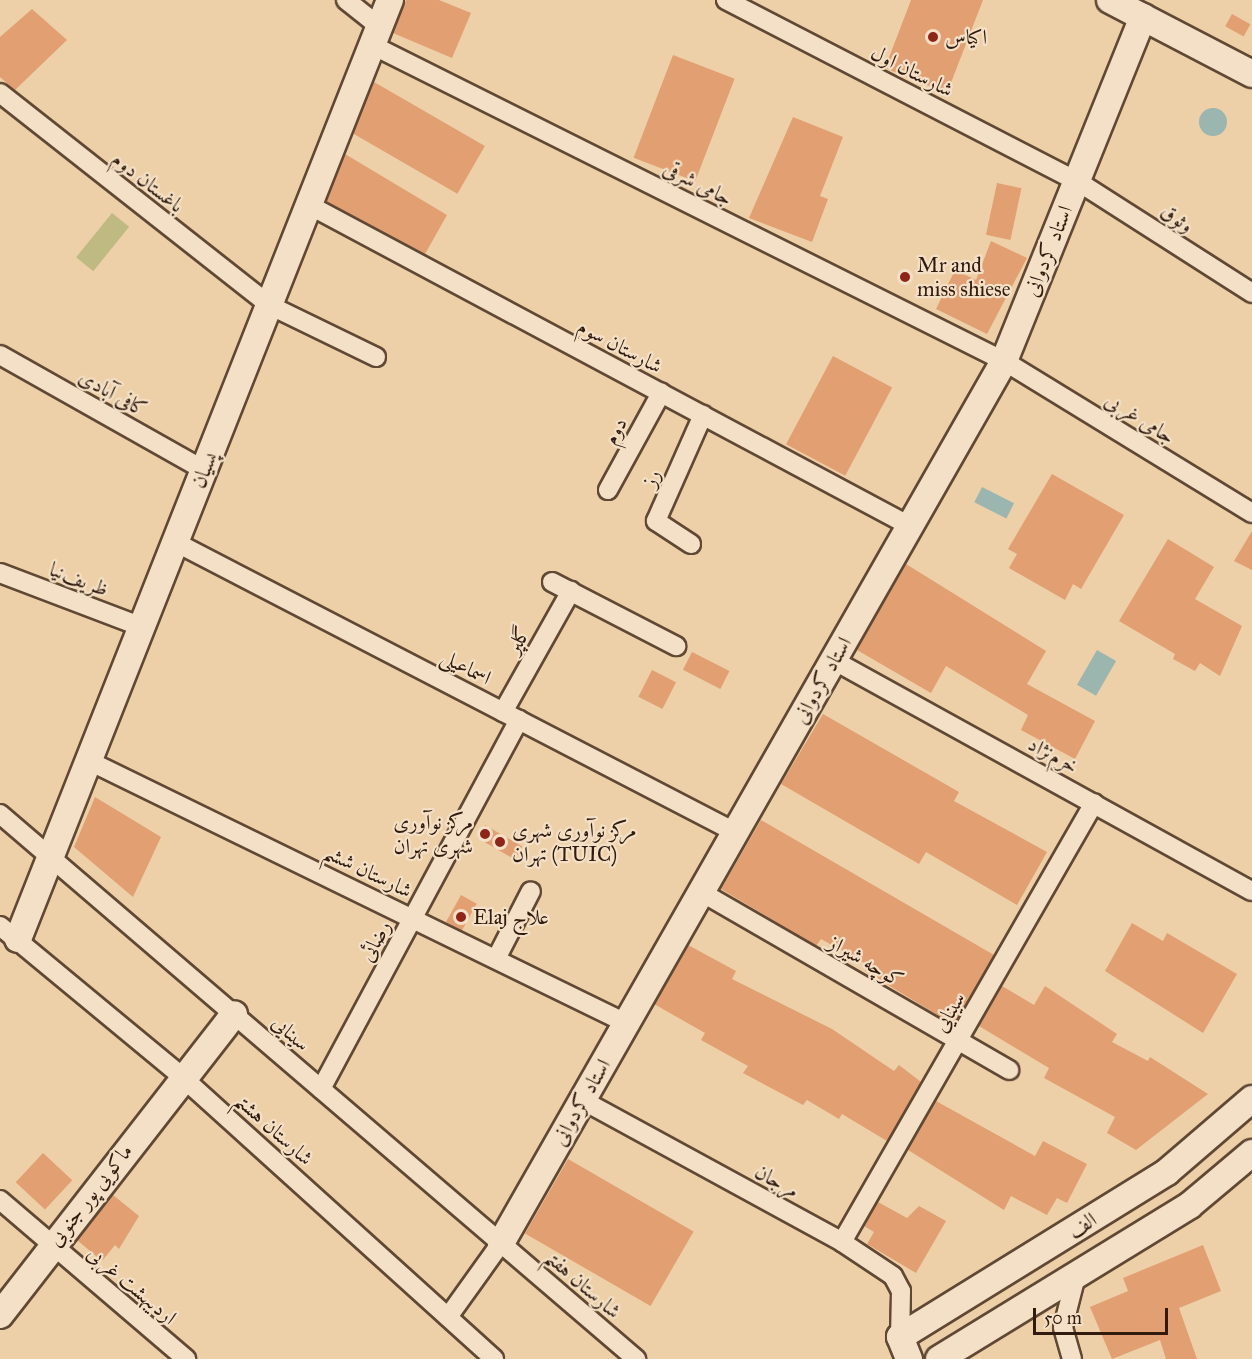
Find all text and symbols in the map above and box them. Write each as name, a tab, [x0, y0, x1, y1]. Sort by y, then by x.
place label: اکیاس	[945, 24, 987, 50]
marker: اکیاس	[926, 30, 940, 44]
street label: شارستان اول	[867, 40, 957, 102]
street label: باغستان دوم	[107, 146, 189, 218]
street label: جامی شرقی	[659, 155, 737, 211]
street label: وثوق	[1156, 198, 1198, 238]
street label: استاد کردوانی	[1018, 202, 1078, 300]
place label: Mr and miss shiese	[917, 252, 1010, 302]
marker: Mr and miss shiese	[898, 270, 912, 284]
street label: شارستان سوم	[573, 313, 667, 379]
street label: کافی آبادی	[74, 364, 152, 422]
street label: جامی غربی	[1101, 387, 1179, 449]
street label: دوم	[597, 413, 633, 449]
street label: پسیان	[185, 448, 223, 492]
street label: رز	[636, 465, 666, 491]
street label: ظریف‌نیا	[46, 556, 112, 602]
street label: گلپر	[500, 622, 536, 658]
street label: استاد کردوانی	[787, 632, 857, 728]
street label: اسماعیلی	[437, 644, 495, 690]
street label: خرم‌نژاد	[1024, 731, 1082, 779]
place label: مرکز نوآوری شهری تهران	[393, 809, 473, 859]
place label: مرکز نوآوری شهری تهران (TUIC)	[512, 817, 636, 867]
marker: مرکز نوآوری شهری تهران	[478, 827, 492, 841]
marker: مرکز نوآوری شهری تهران (TUIC)	[493, 835, 507, 849]
street label: شارستان ششم	[320, 839, 416, 903]
place label: Elaj علاج	[473, 904, 549, 930]
marker: Elaj علاج	[454, 910, 468, 924]
street label: رضائی	[354, 916, 396, 966]
street label: کوچه شیراز	[824, 929, 908, 993]
street label: سینایی	[927, 987, 971, 1037]
street label: سینایی	[267, 1010, 315, 1056]
street label: استاد کردوانی	[546, 1054, 616, 1150]
street label: شارستان هشتم	[230, 1087, 318, 1171]
street label: ماکویی‌ پور جنوبی	[42, 1139, 138, 1251]
street label: مرجان	[750, 1159, 804, 1203]
street label: الف	[1063, 1207, 1101, 1243]
street label: اردیبهشت غربی	[82, 1240, 182, 1330]
street label: شارستان هفتم	[540, 1244, 626, 1324]
scale bar	[1036, 1296, 1171, 1334]
text: 50 m	[1044, 1307, 1082, 1329]

